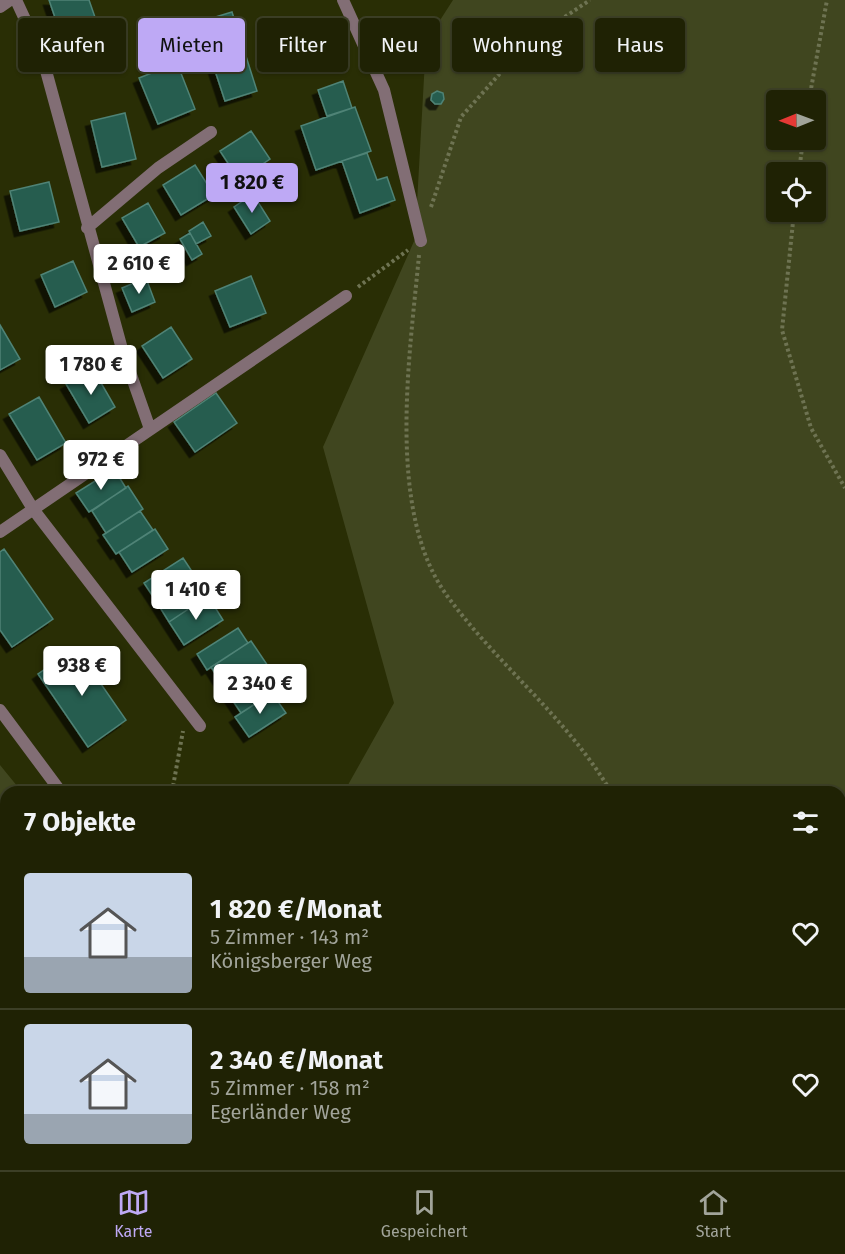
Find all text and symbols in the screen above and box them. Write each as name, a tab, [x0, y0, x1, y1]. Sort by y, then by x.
chip: Kaufen	[18, 18, 126, 72]
chip: Mieten	[138, 18, 245, 72]
chip: Filter	[257, 18, 348, 72]
chip: Neu	[360, 18, 440, 72]
chip: Wohnung	[452, 18, 583, 72]
chip: Haus	[595, 18, 685, 72]
north arrow	[766, 90, 826, 150]
map controls	[766, 90, 826, 222]
button: locate	[766, 162, 826, 222]
pin: 1 820 €	[197, 163, 307, 214]
text: 1 820 €	[220, 170, 284, 194]
pin: 2 610 €	[84, 244, 194, 295]
text: 2 610 €	[108, 251, 170, 275]
pin: 1 780 €	[36, 345, 146, 396]
text: 1 780 €	[60, 352, 122, 376]
pin: 972 €	[59, 440, 143, 491]
text: 972 €	[77, 447, 125, 471]
pin: 1 410 €	[141, 570, 251, 621]
text: 1 410 €	[165, 577, 227, 601]
pin: 938 €	[40, 646, 124, 697]
text: 938 €	[57, 653, 107, 677]
pin: 2 340 €	[205, 664, 315, 715]
text: 2 340 €	[228, 671, 293, 695]
icon: filters	[789, 806, 822, 839]
text: 7 Objekte	[24, 807, 136, 838]
text: 1 820 €/Monat	[210, 894, 382, 925]
icon: home	[72, 897, 144, 969]
icon: heart	[789, 917, 822, 950]
text: 5 Zimmer · 143 m²	[210, 925, 369, 949]
text: Königsberger Weg	[210, 949, 372, 973]
text: 2 340 €/Monat	[210, 1045, 383, 1076]
icon: home	[72, 1048, 144, 1120]
icon: heart	[789, 1068, 822, 1101]
text: 5 Zimmer · 158 m²	[210, 1076, 370, 1100]
text: Egerländer Weg	[210, 1100, 351, 1124]
tab: Karte	[114, 1186, 153, 1241]
tab: Gespeichert	[381, 1186, 468, 1241]
tab: Start	[696, 1186, 731, 1241]

